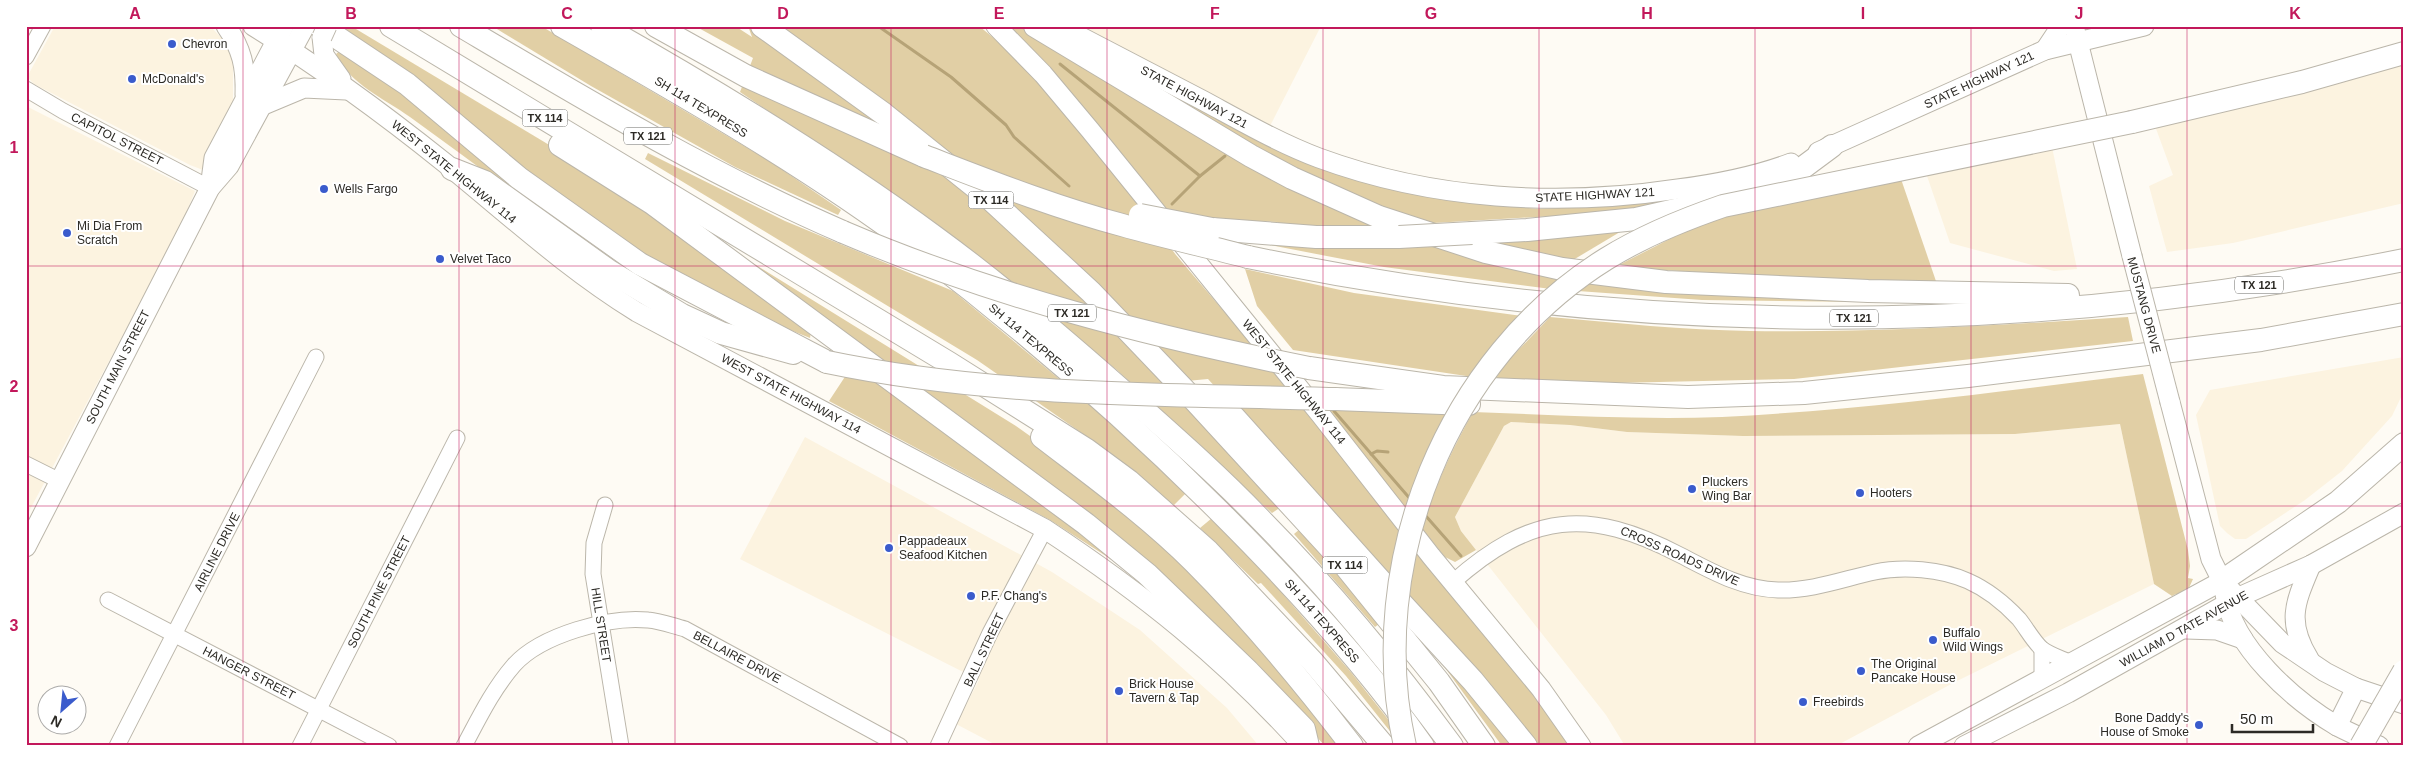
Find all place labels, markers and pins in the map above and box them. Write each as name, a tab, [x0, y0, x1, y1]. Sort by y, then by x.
place label: Chevron	[182, 37, 227, 51]
marker: Chevron	[166, 38, 178, 50]
place label: McDonald's	[142, 72, 204, 86]
marker: McDonald's	[126, 73, 138, 85]
place label: Wells Fargo	[334, 182, 398, 196]
marker: Wells Fargo	[318, 183, 330, 195]
place label: Mi Dia From Scratch	[77, 219, 142, 247]
marker: Mi Dia From Scratch	[61, 227, 73, 239]
place label: Velvet Taco	[450, 252, 511, 266]
marker: Velvet Taco	[434, 253, 446, 265]
place label: Pluckers Wing Bar	[1702, 475, 1751, 503]
marker: Pluckers Wing Bar	[1686, 483, 1698, 495]
place label: Hooters	[1870, 486, 1912, 500]
marker: Hooters	[1854, 487, 1866, 499]
place label: Pappadeaux Seafood Kitchen	[899, 534, 987, 562]
marker: Pappadeaux Seafood Kitchen	[883, 542, 895, 554]
place label: P.F. Chang's	[981, 589, 1047, 603]
marker: P.F. Chang's	[965, 590, 977, 602]
place label: Buffalo Wild Wings	[1943, 626, 2003, 654]
marker: Buffalo Wild Wings	[1927, 634, 1939, 646]
place label: The Original Pancake House	[1871, 657, 1956, 685]
marker: The Original Pancake House	[1855, 665, 1867, 677]
place label: Brick House Tavern & Tap	[1129, 677, 1199, 705]
marker: Brick House Tavern & Tap	[1113, 685, 1125, 697]
place label: Freebirds	[1813, 695, 1864, 709]
marker: Freebirds	[1797, 696, 1809, 708]
place label: Bone Daddy's House of Smoke	[2100, 711, 2189, 739]
marker: Bone Daddy's House of Smoke	[2193, 719, 2205, 731]

